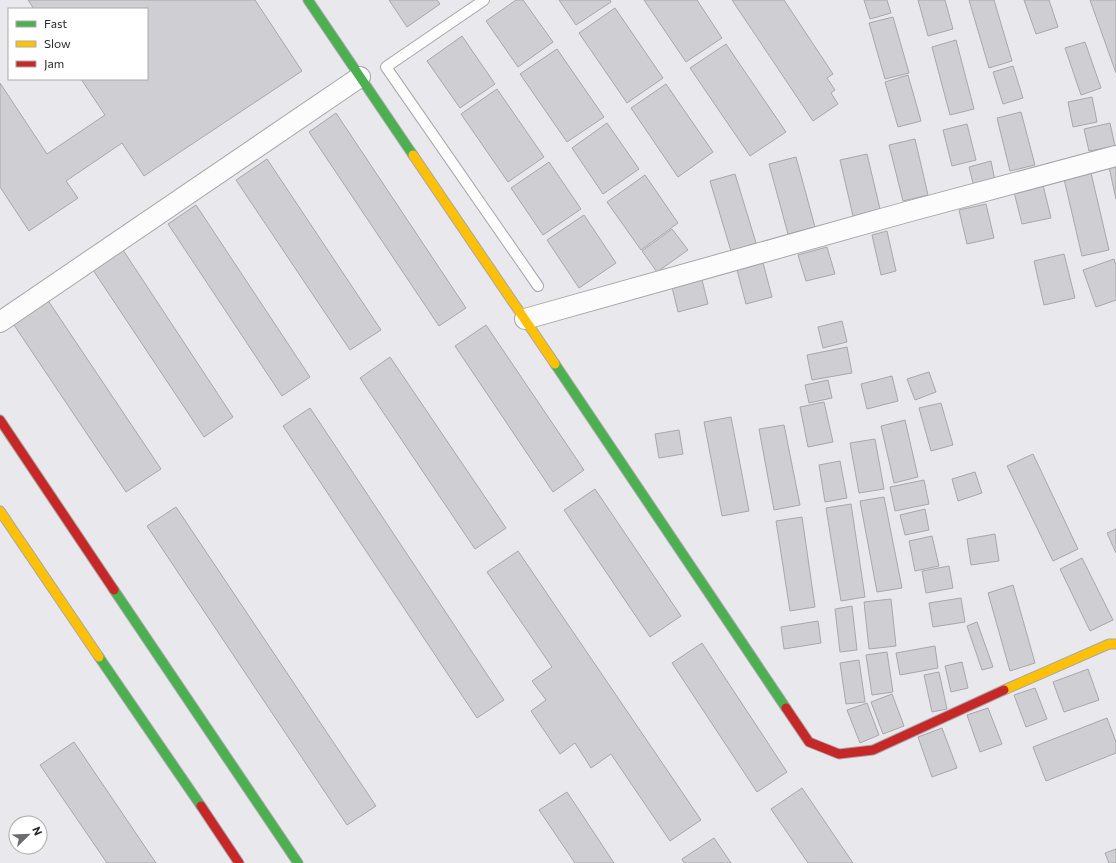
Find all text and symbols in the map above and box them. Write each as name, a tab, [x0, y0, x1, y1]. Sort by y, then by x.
legend	[8, 8, 148, 80]
text: Fast	[44, 16, 67, 30]
text: Slow	[44, 36, 71, 50]
text: Jam	[44, 56, 64, 71]
north arrow	[8, 815, 48, 855]
text: N	[30, 825, 45, 837]

